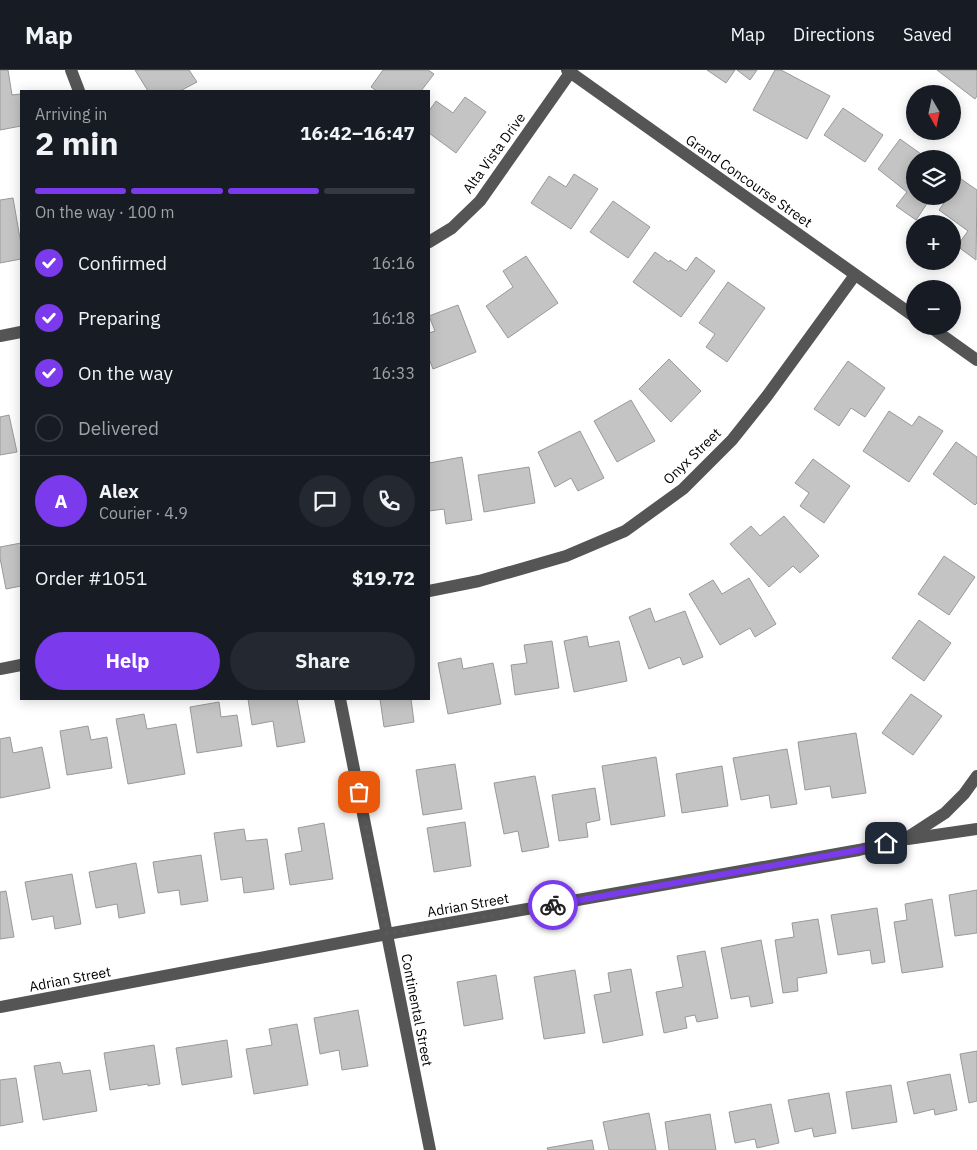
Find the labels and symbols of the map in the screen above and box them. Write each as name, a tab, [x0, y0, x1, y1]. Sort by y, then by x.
north arrow	[906, 85, 961, 140]
street label: Alta Vista Drive	[459, 109, 529, 197]
street label: Grand Concourse Street	[682, 131, 816, 232]
street label: Onyx Street	[659, 424, 725, 488]
pin	[338, 771, 380, 813]
pin	[865, 822, 907, 864]
courier	[528, 880, 578, 930]
street label: Adrian Street	[426, 889, 510, 921]
street label: Continental Street	[397, 952, 437, 1068]
street label: Adrian Street	[28, 962, 112, 996]

